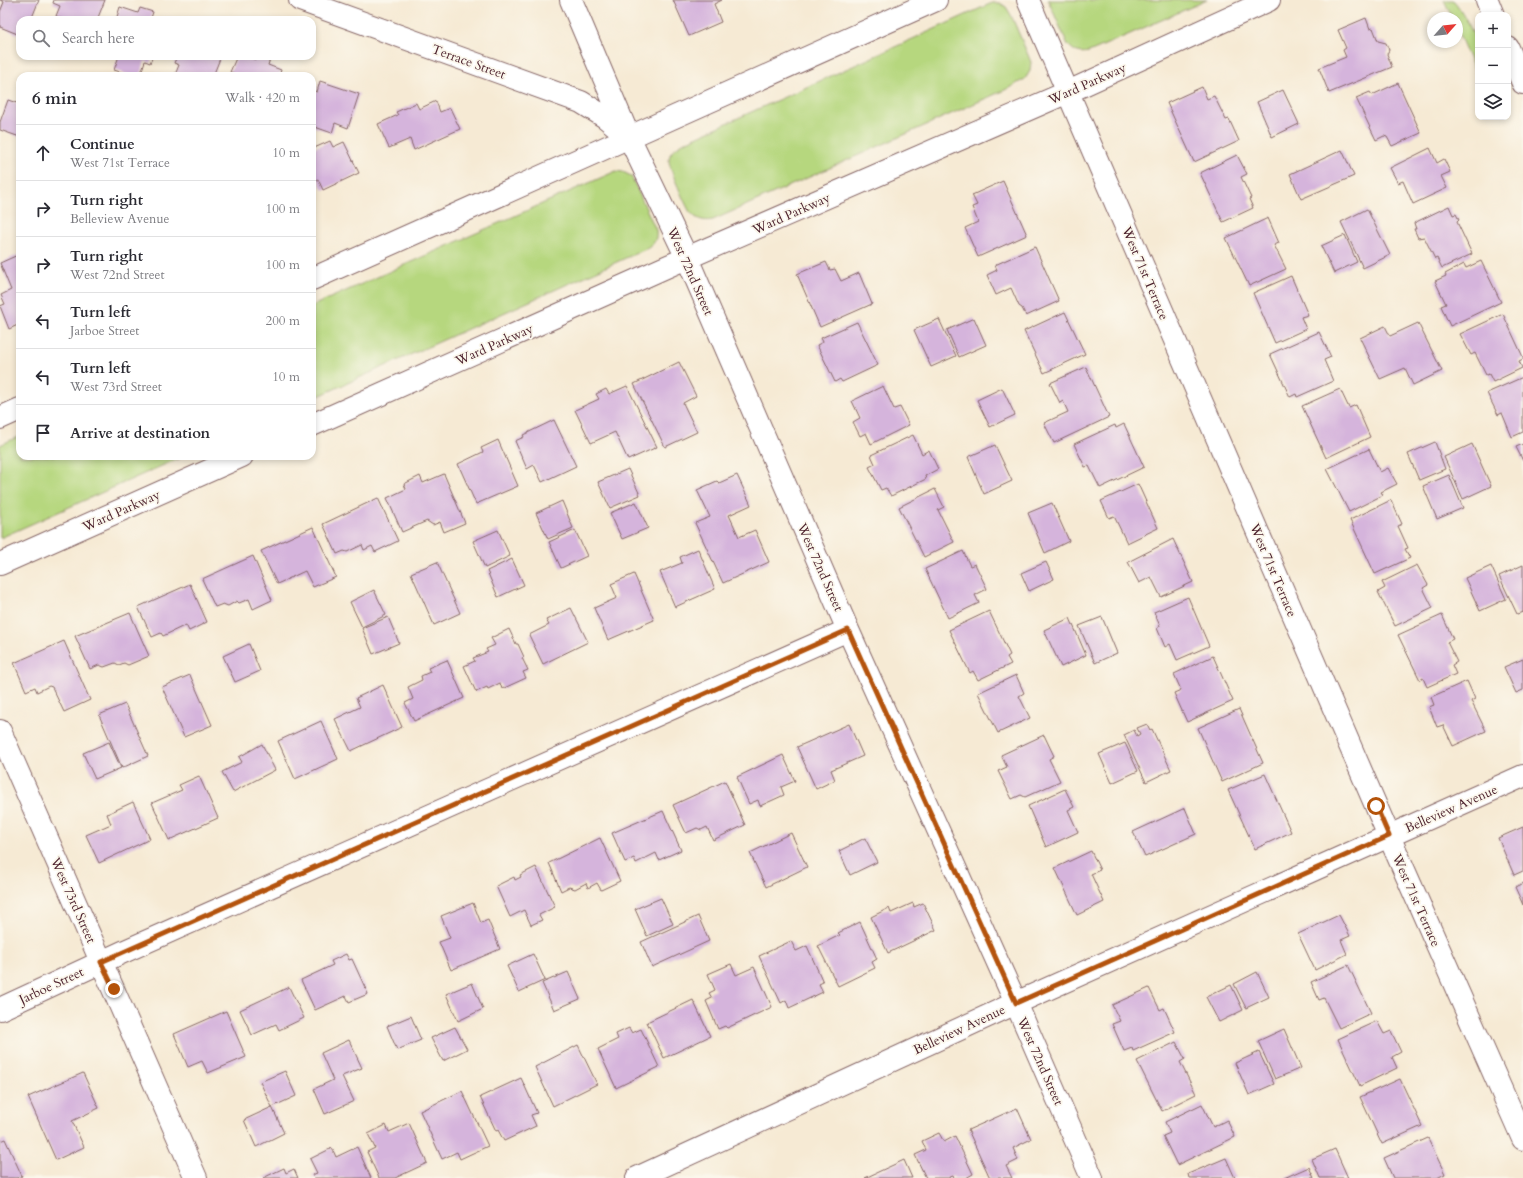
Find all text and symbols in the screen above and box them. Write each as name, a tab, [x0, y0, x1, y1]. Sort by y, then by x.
north arrow	[1427, 12, 1463, 48]
map controls	[1475, 12, 1511, 120]
button: +	[1475, 12, 1511, 48]
search box	[16, 16, 316, 60]
icon: search	[30, 27, 52, 49]
text: Search here	[62, 28, 135, 48]
street label: Terrace Street	[429, 40, 508, 84]
button: −	[1475, 48, 1511, 84]
street label: Ward Parkway	[1045, 59, 1129, 109]
button: layers	[1475, 84, 1511, 120]
text: 6 min	[32, 87, 77, 110]
text: Walk · 420 m	[225, 89, 300, 107]
text: Continue	[70, 134, 135, 154]
icon: ahead	[32, 142, 54, 164]
text: 10 m	[272, 144, 300, 162]
text: West 71st Terrace	[70, 154, 170, 172]
street label: Ward Parkway	[749, 189, 833, 239]
text: Turn right	[70, 190, 143, 210]
icon: right	[32, 198, 54, 220]
text: 100 m	[266, 200, 300, 218]
text: Belleview Avenue	[70, 210, 169, 228]
street label: West 71st Terrace	[1117, 223, 1173, 323]
street label: West 72nd Street	[662, 224, 718, 318]
text: Turn right	[70, 246, 143, 266]
icon: right	[32, 254, 54, 276]
text: 100 m	[266, 256, 300, 274]
text: West 72nd Street	[70, 266, 165, 284]
text: Turn left	[70, 302, 131, 322]
icon: left	[32, 310, 54, 332]
text: 200 m	[266, 312, 300, 330]
street label: Ward Parkway	[452, 320, 536, 370]
text: Jarboe Street	[70, 322, 139, 340]
text: Turn left	[70, 358, 131, 378]
icon: left	[32, 366, 54, 388]
text: 10 m	[272, 368, 300, 386]
text: West 73rd Street	[70, 378, 162, 396]
icon: arrive	[32, 422, 54, 444]
text: Arrive at destination	[70, 423, 210, 443]
street label: Ward Parkway	[79, 486, 163, 536]
street label: West 72nd Street	[792, 520, 848, 614]
street label: West 71st Terrace	[1245, 520, 1301, 620]
street label: Belleview Avenue	[1402, 780, 1501, 837]
route start	[1367, 797, 1385, 815]
street label: West 71st Terrace	[1387, 850, 1445, 950]
street label: West 73rd Street	[46, 854, 100, 946]
street label: Jarboe Street	[14, 963, 87, 1010]
route end	[105, 980, 123, 998]
street label: Belleview Avenue	[911, 1001, 1008, 1059]
street label: West 72nd Street	[1012, 1014, 1068, 1108]

